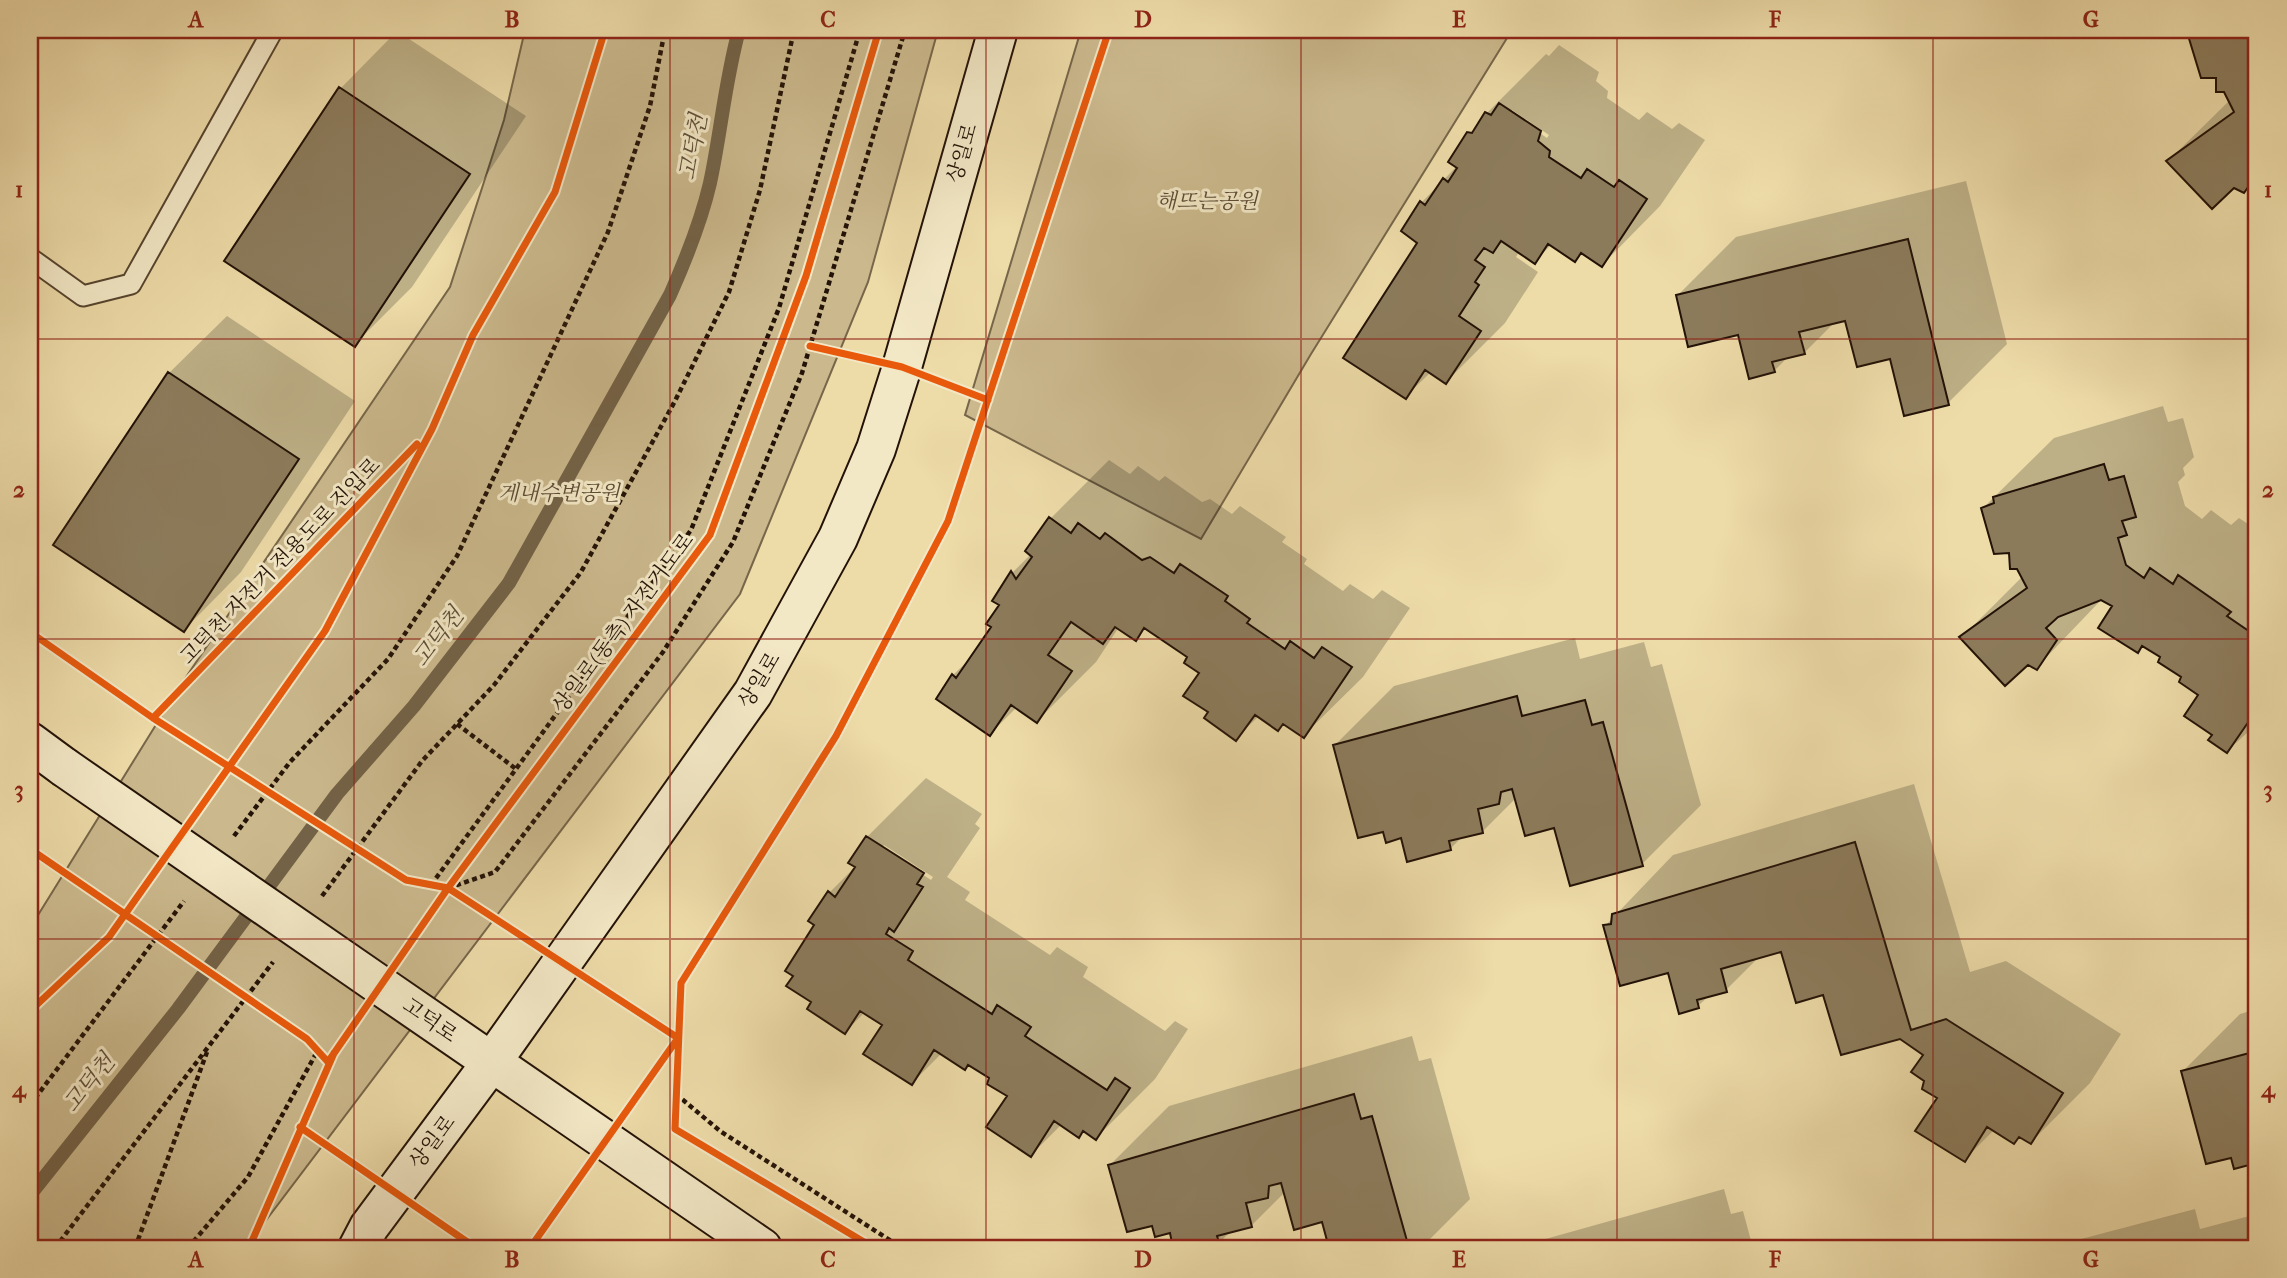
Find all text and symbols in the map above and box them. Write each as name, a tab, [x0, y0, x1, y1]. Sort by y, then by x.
text: A	[187, 6, 205, 33]
text: B	[505, 6, 520, 33]
text: C	[820, 6, 836, 33]
text: D	[1134, 6, 1152, 33]
text: E	[1452, 6, 1466, 33]
text: F	[1768, 6, 1782, 33]
text: G	[2083, 6, 2099, 33]
water label: 고덕천	[673, 110, 713, 182]
street label: 상일로	[942, 120, 982, 186]
text: 1	[15, 176, 23, 203]
text: 1	[2264, 176, 2272, 203]
park label: 해뜨는공원	[1156, 189, 1259, 213]
street label: 고덕천 자전거 전용도로 진입로	[175, 453, 385, 669]
text: 2	[13, 476, 25, 503]
text: 2	[2262, 476, 2274, 503]
park label: 게내수변공원	[498, 481, 622, 505]
street label: 상일로(동측) 자전거도로	[547, 528, 699, 718]
water label: 고덕천	[407, 601, 470, 672]
street label: 상일로	[733, 648, 785, 712]
text: 3	[14, 776, 24, 803]
text: 3	[2263, 776, 2273, 803]
street label: 고덕로	[398, 993, 462, 1047]
water label: 고덕천	[58, 1047, 122, 1117]
text: 4	[11, 1076, 27, 1103]
text: 4	[2260, 1076, 2276, 1103]
street label: 상일로	[404, 1110, 460, 1174]
text: A	[187, 1246, 205, 1273]
text: B	[505, 1246, 520, 1273]
text: C	[820, 1246, 836, 1273]
text: D	[1134, 1246, 1152, 1273]
text: E	[1452, 1246, 1466, 1273]
text: F	[1768, 1246, 1782, 1273]
text: G	[2083, 1246, 2099, 1273]

